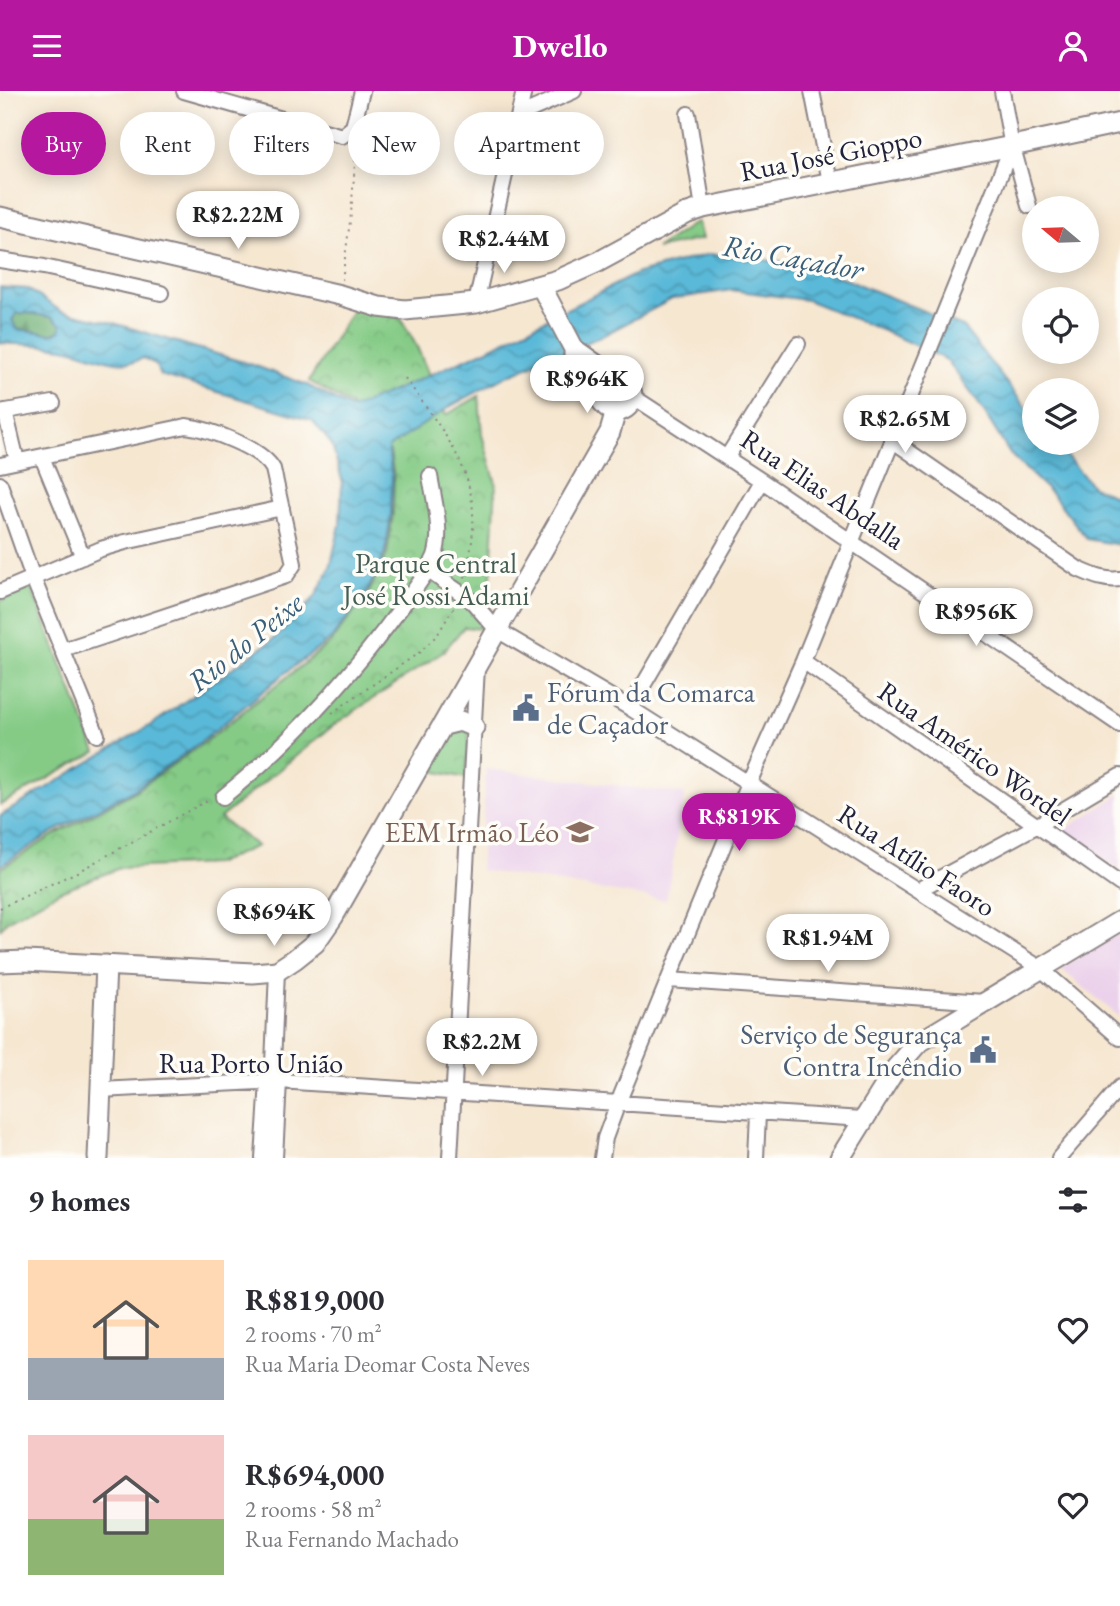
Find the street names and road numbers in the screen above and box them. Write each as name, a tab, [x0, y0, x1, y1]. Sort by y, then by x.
street label: Rua José Gioppo	[737, 119, 925, 189]
street label: Rua Elias Abdalla	[734, 421, 913, 558]
street label: Rua Américo Wordel	[871, 673, 1079, 833]
street label: Rua Atílio Faoro	[831, 796, 1003, 924]
street label: Rua Porto União	[159, 1045, 343, 1081]

